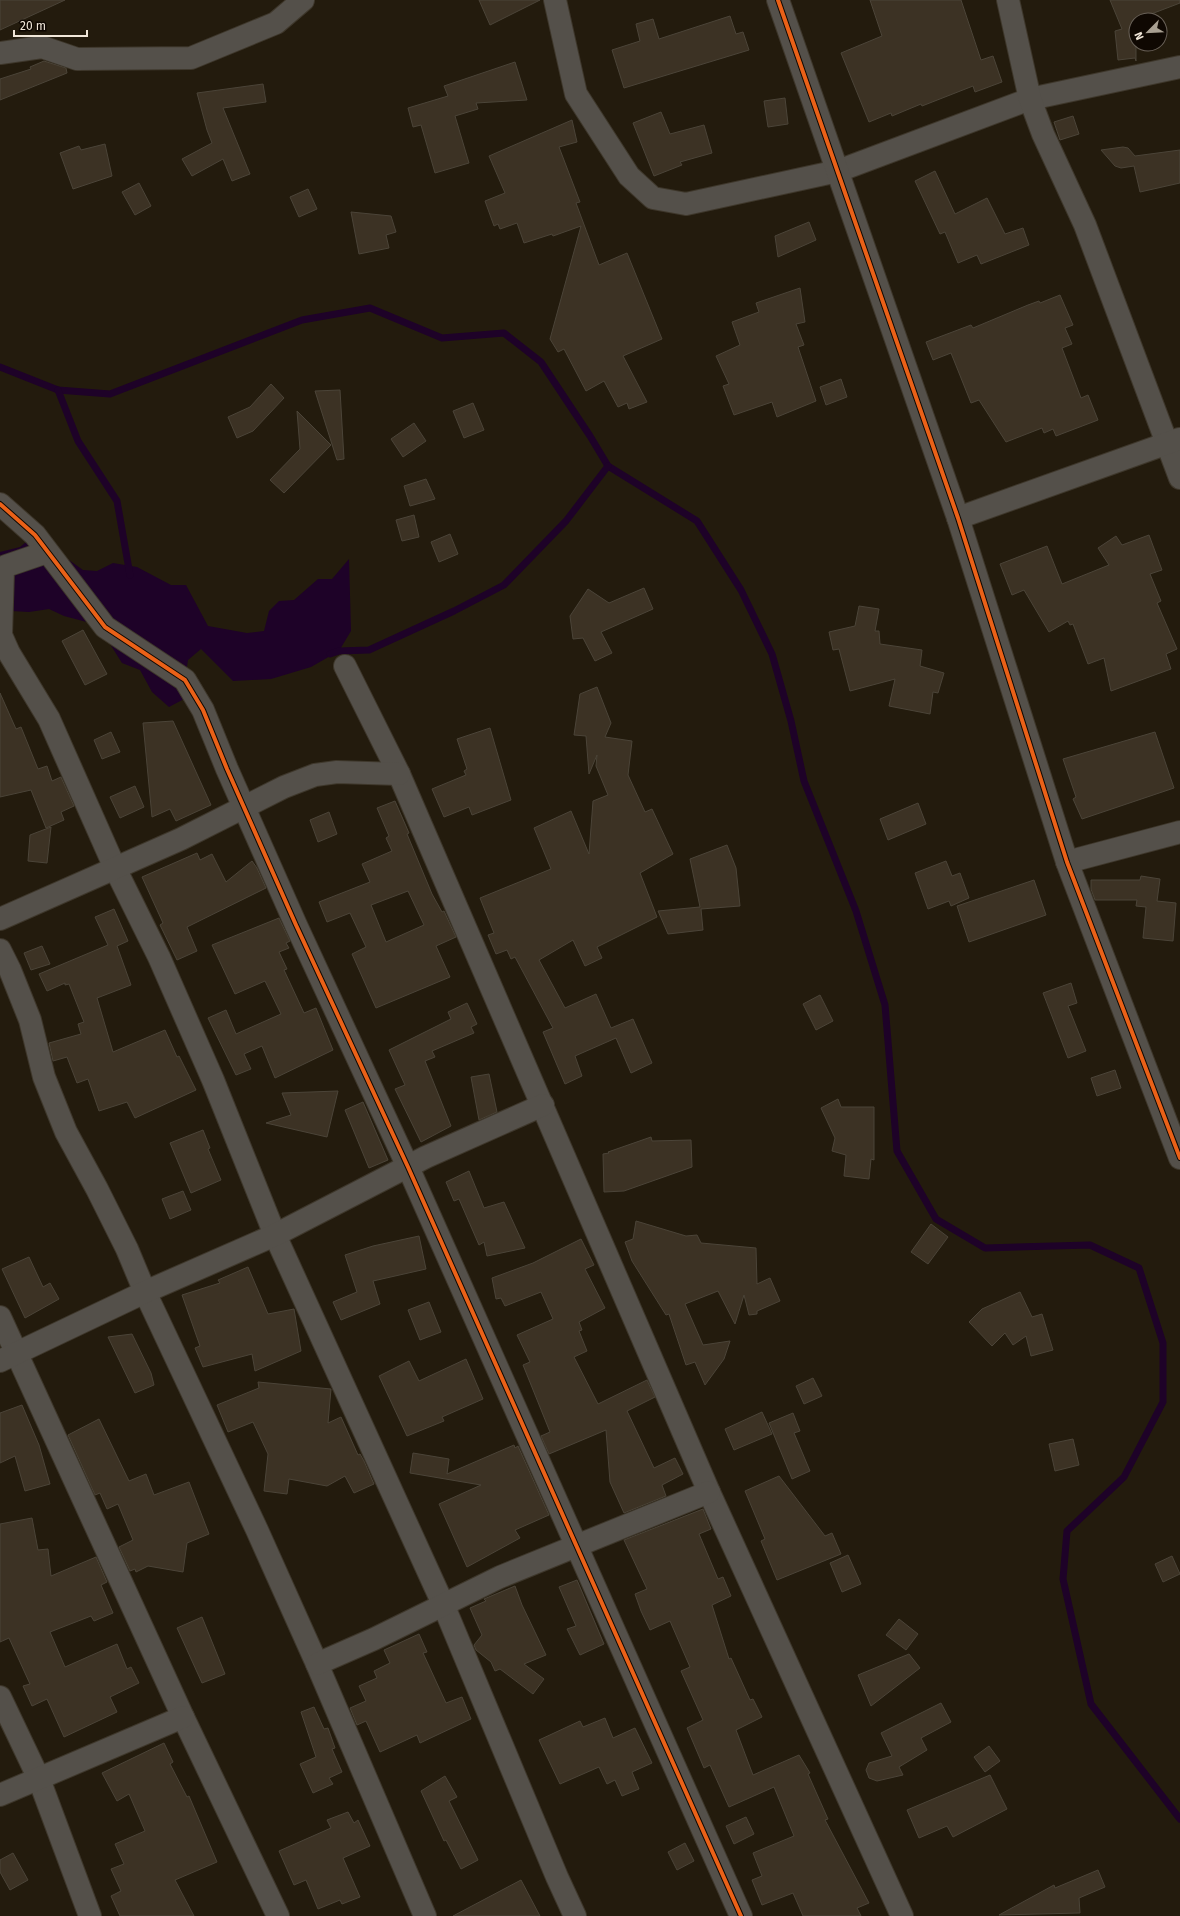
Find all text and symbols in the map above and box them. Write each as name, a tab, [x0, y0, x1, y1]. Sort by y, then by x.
scale bar	[14, 12, 87, 38]
north arrow	[1128, 12, 1168, 52]
text: 20 m	[20, 19, 46, 33]
text: N	[1132, 30, 1147, 42]

